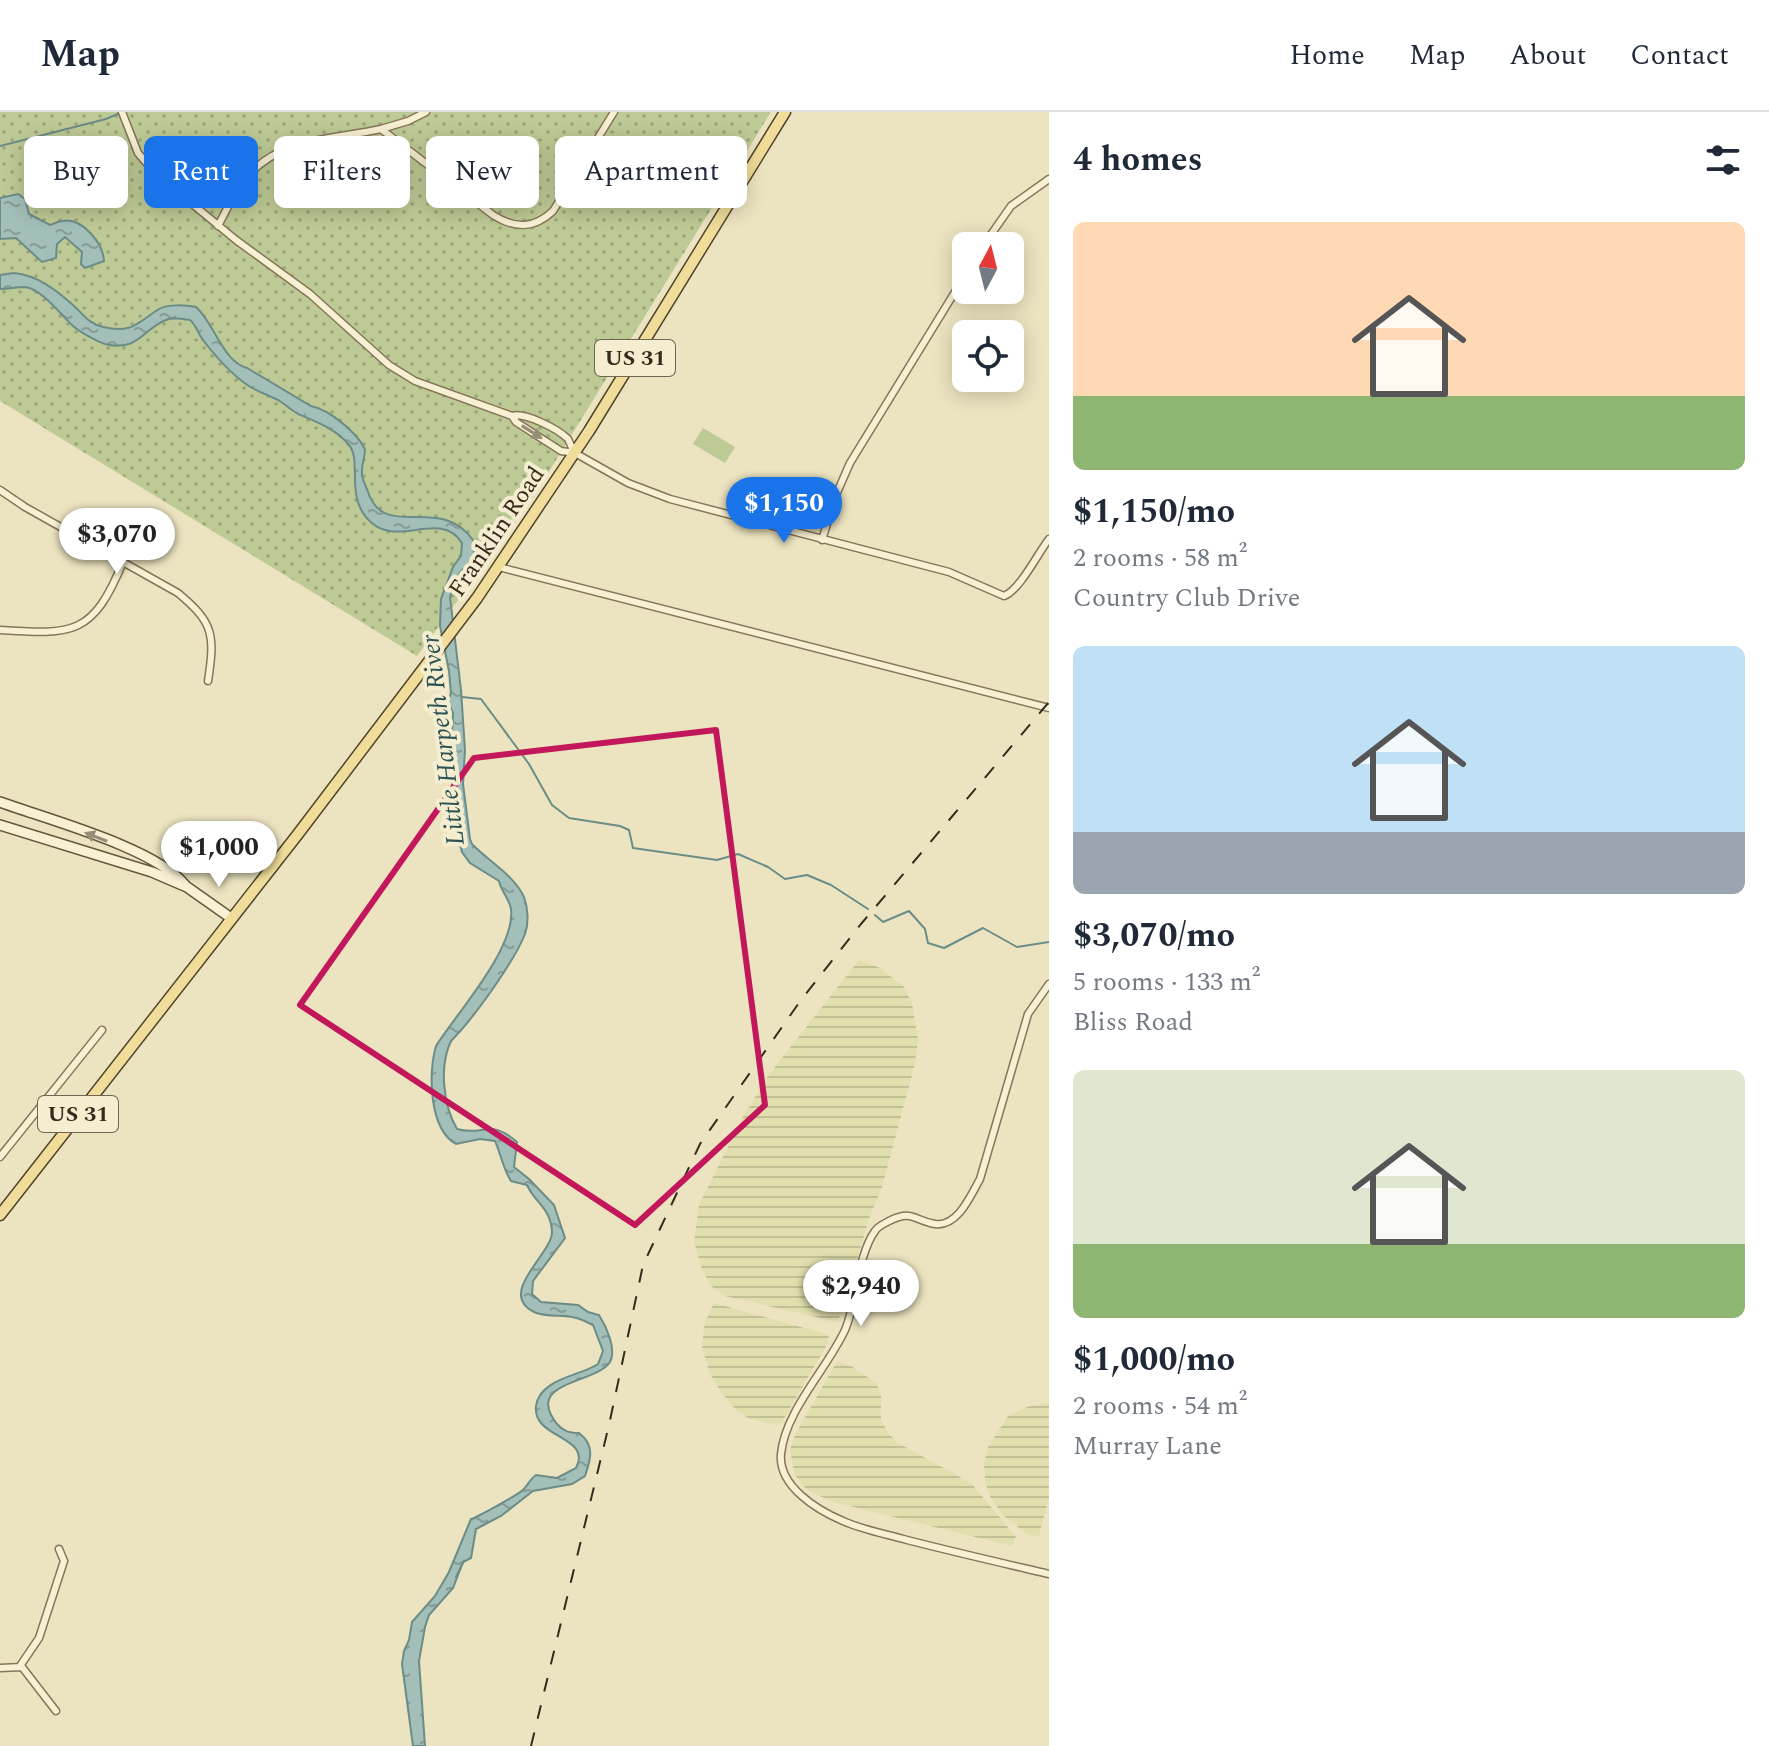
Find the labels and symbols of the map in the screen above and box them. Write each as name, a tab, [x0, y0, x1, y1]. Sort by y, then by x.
north arrow	[952, 232, 1024, 304]
road number: US 31	[595, 340, 675, 376]
one-way arrow	[521, 425, 543, 439]
street label: Franklin Road	[440, 459, 554, 605]
pin: $1,150	[719, 477, 849, 545]
pin: $3,070	[52, 508, 182, 576]
water label: Little Harpeth River	[410, 631, 476, 848]
pin: $1,000	[154, 821, 284, 889]
one-way arrow	[84, 830, 108, 843]
road number: US 31	[38, 1096, 118, 1132]
pin: $2,940	[796, 1260, 926, 1328]

